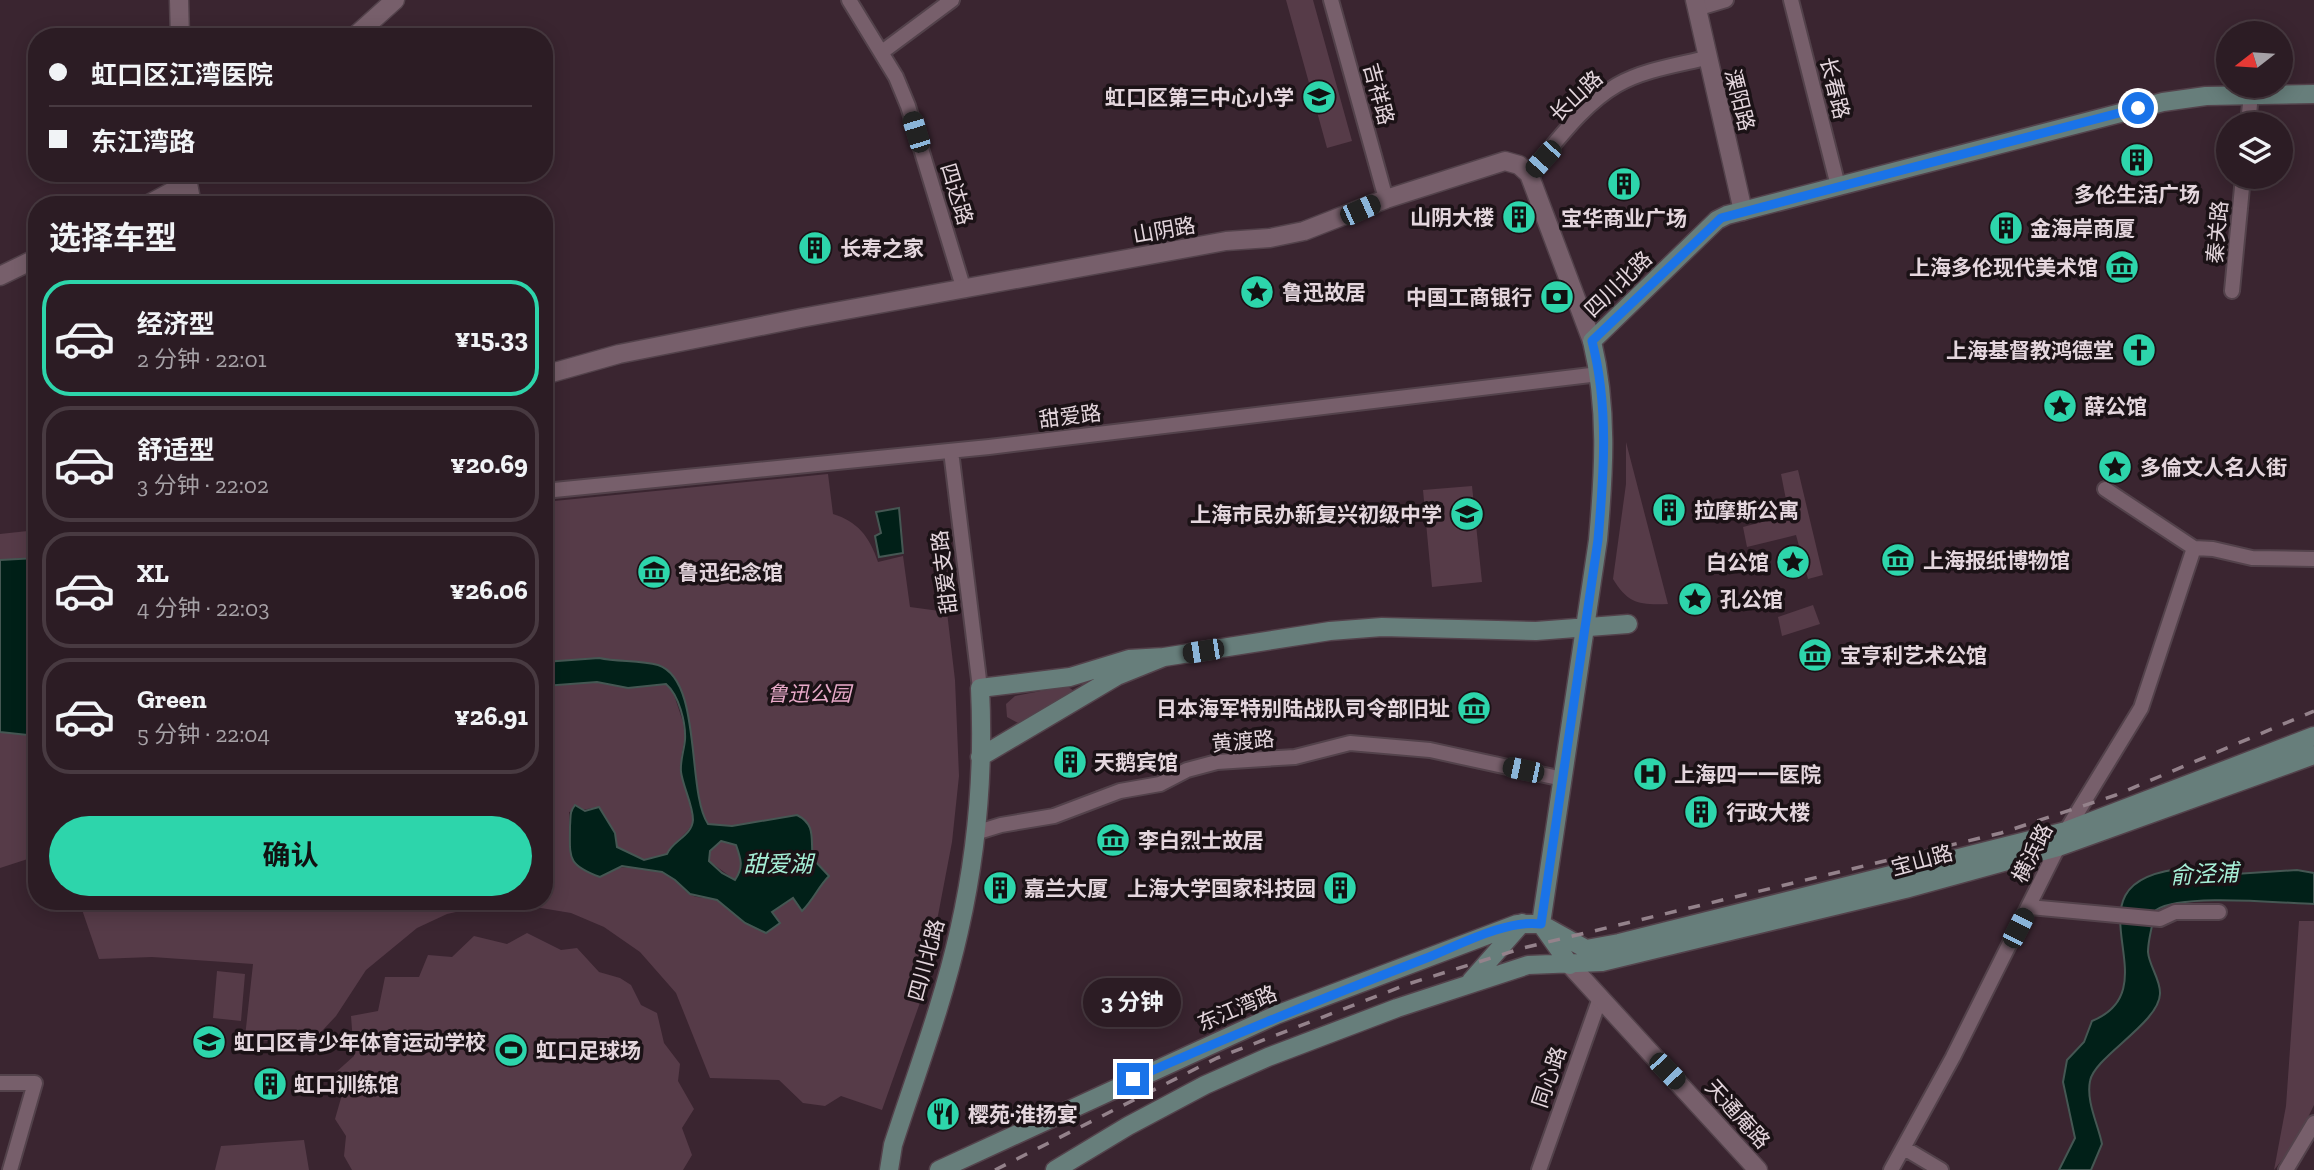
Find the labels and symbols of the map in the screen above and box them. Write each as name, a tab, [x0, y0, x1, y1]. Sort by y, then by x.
north arrow	[2216, 21, 2292, 98]
street label: 长春路	[1815, 54, 1855, 122]
street label: 吉祥路	[1359, 60, 1399, 128]
street label: 长山路	[1544, 65, 1608, 127]
street label: 溧阳路	[1720, 66, 1760, 134]
school or university icon: 虹口区第三中心小学	[1300, 78, 1338, 116]
place label: 虹口区第三中心小学	[1105, 85, 1294, 110]
route start	[2122, 92, 2154, 124]
car	[900, 109, 933, 155]
car	[1522, 136, 1565, 182]
building icon: 多伦生活广场	[2118, 141, 2156, 179]
street label: 四达路	[936, 160, 978, 228]
building icon: 宝华商业广场	[1605, 165, 1643, 203]
place label: 多伦生活广场	[2074, 182, 2200, 207]
car	[1337, 192, 1384, 228]
building icon: 山阴大楼	[1500, 198, 1538, 236]
street label: 秦关路	[2202, 200, 2232, 264]
place label: 山阴大楼	[1410, 205, 1494, 230]
place label: 宝华商业广场	[1561, 206, 1687, 231]
building icon: 金海岸商厦	[1987, 209, 2025, 247]
street label: 山阴路	[1131, 212, 1197, 248]
place label: 金海岸商厦	[2030, 216, 2135, 241]
building icon: 长寿之家	[796, 229, 834, 267]
place label: 长寿之家	[840, 236, 924, 261]
street label: 四川北路	[1579, 246, 1657, 322]
museum icon: 上海多伦现代美术馆	[2103, 248, 2141, 286]
place label: 上海多伦现代美术馆	[1909, 255, 2098, 280]
place icon: 鲁迅故居	[1238, 273, 1276, 311]
bank icon: 中国工商银行	[1538, 278, 1576, 316]
place label: 鲁迅故居	[1282, 280, 1366, 305]
place label: 中国工商银行	[1406, 285, 1532, 310]
church icon: 上海基督教鸿德堂	[2120, 331, 2158, 369]
place label: 上海基督教鸿德堂	[1946, 338, 2114, 363]
place icon: 薛公馆	[2041, 387, 2079, 425]
place label: 薛公馆	[2084, 394, 2147, 419]
street label: 甜爱路	[1037, 400, 1103, 432]
place icon: 多倫文人名人街	[2096, 448, 2134, 486]
place label: 多倫文人名人街	[2140, 455, 2287, 480]
building icon: 拉摩斯公寓	[1650, 491, 1688, 529]
school or university icon: 上海市民办新复兴初级中学	[1448, 495, 1486, 533]
place label: 拉摩斯公寓	[1694, 498, 1799, 523]
place label: 上海市民办新复兴初级中学	[1190, 502, 1442, 527]
street label: 甜爱支路	[926, 529, 962, 615]
museum icon: 上海报纸博物馆	[1879, 541, 1917, 579]
place icon: 白公馆	[1774, 543, 1812, 581]
place label: 上海报纸博物馆	[1923, 548, 2070, 573]
place label: 白公馆	[1706, 550, 1769, 575]
museum icon: 鲁迅纪念馆	[635, 553, 673, 591]
place label: 鲁迅纪念馆	[678, 560, 783, 585]
place icon: 孔公馆	[1676, 580, 1714, 618]
place label: 孔公馆	[1720, 587, 1783, 612]
museum icon: 宝亨利艺术公馆	[1796, 636, 1834, 674]
car	[1181, 637, 1226, 665]
place label: 宝亨利艺术公馆	[1840, 643, 1987, 668]
park label: 鲁迅公园	[767, 681, 854, 706]
museum icon: 日本海军特别陆战队司令部旧址	[1455, 689, 1493, 727]
place label: 日本海军特别陆战队司令部旧址	[1156, 696, 1450, 721]
street label: 黄渡路	[1211, 726, 1275, 756]
building icon: 天鹅宾馆	[1051, 743, 1089, 781]
place label: 天鹅宾馆	[1094, 750, 1178, 775]
car	[1501, 755, 1546, 785]
hospital icon: 上海四一一医院	[1631, 755, 1669, 793]
place label: 上海四一一医院	[1674, 762, 1821, 787]
building icon: 行政大楼	[1682, 793, 1720, 831]
place label: 行政大楼	[1726, 800, 1810, 825]
street label: 横浜路	[2007, 819, 2057, 887]
museum icon: 李白烈士故居	[1094, 821, 1132, 859]
place label: 李白烈士故居	[1138, 828, 1264, 853]
street label: 宝山路	[1888, 840, 1956, 880]
water label: 甜爱湖	[744, 850, 816, 878]
water label: 俞泾浦	[2169, 858, 2243, 890]
building icon: 嘉兰大厦	[981, 869, 1019, 907]
building icon: 上海大学国家科技园	[1321, 869, 1359, 907]
place label: 嘉兰大厦	[1024, 876, 1108, 901]
place label: 上海大学国家科技园	[1127, 876, 1316, 901]
car	[2000, 905, 2037, 951]
street label: 四川北路	[903, 916, 949, 1004]
callout: 3 分钟	[1084, 978, 1182, 1026]
street label: 东江湾路	[1193, 980, 1281, 1036]
school or university icon: 虹口区青少年体育运动学校	[190, 1023, 228, 1061]
place label: 虹口区青少年体育运动学校	[234, 1030, 486, 1055]
sports icon: 虹口足球场	[492, 1031, 530, 1069]
place label: 虹口足球场	[536, 1038, 641, 1063]
street label: 同心路	[1527, 1043, 1571, 1111]
car	[1645, 1049, 1690, 1093]
route end	[1117, 1063, 1149, 1095]
building icon: 虹口训练馆	[251, 1065, 289, 1103]
place label: 虹口训练馆	[294, 1072, 399, 1097]
street label: 天通庵路	[1701, 1074, 1775, 1154]
restaurant icon: 樱苑·淮扬宴	[924, 1095, 962, 1133]
place label: 樱苑·淮扬宴	[968, 1102, 1078, 1127]

